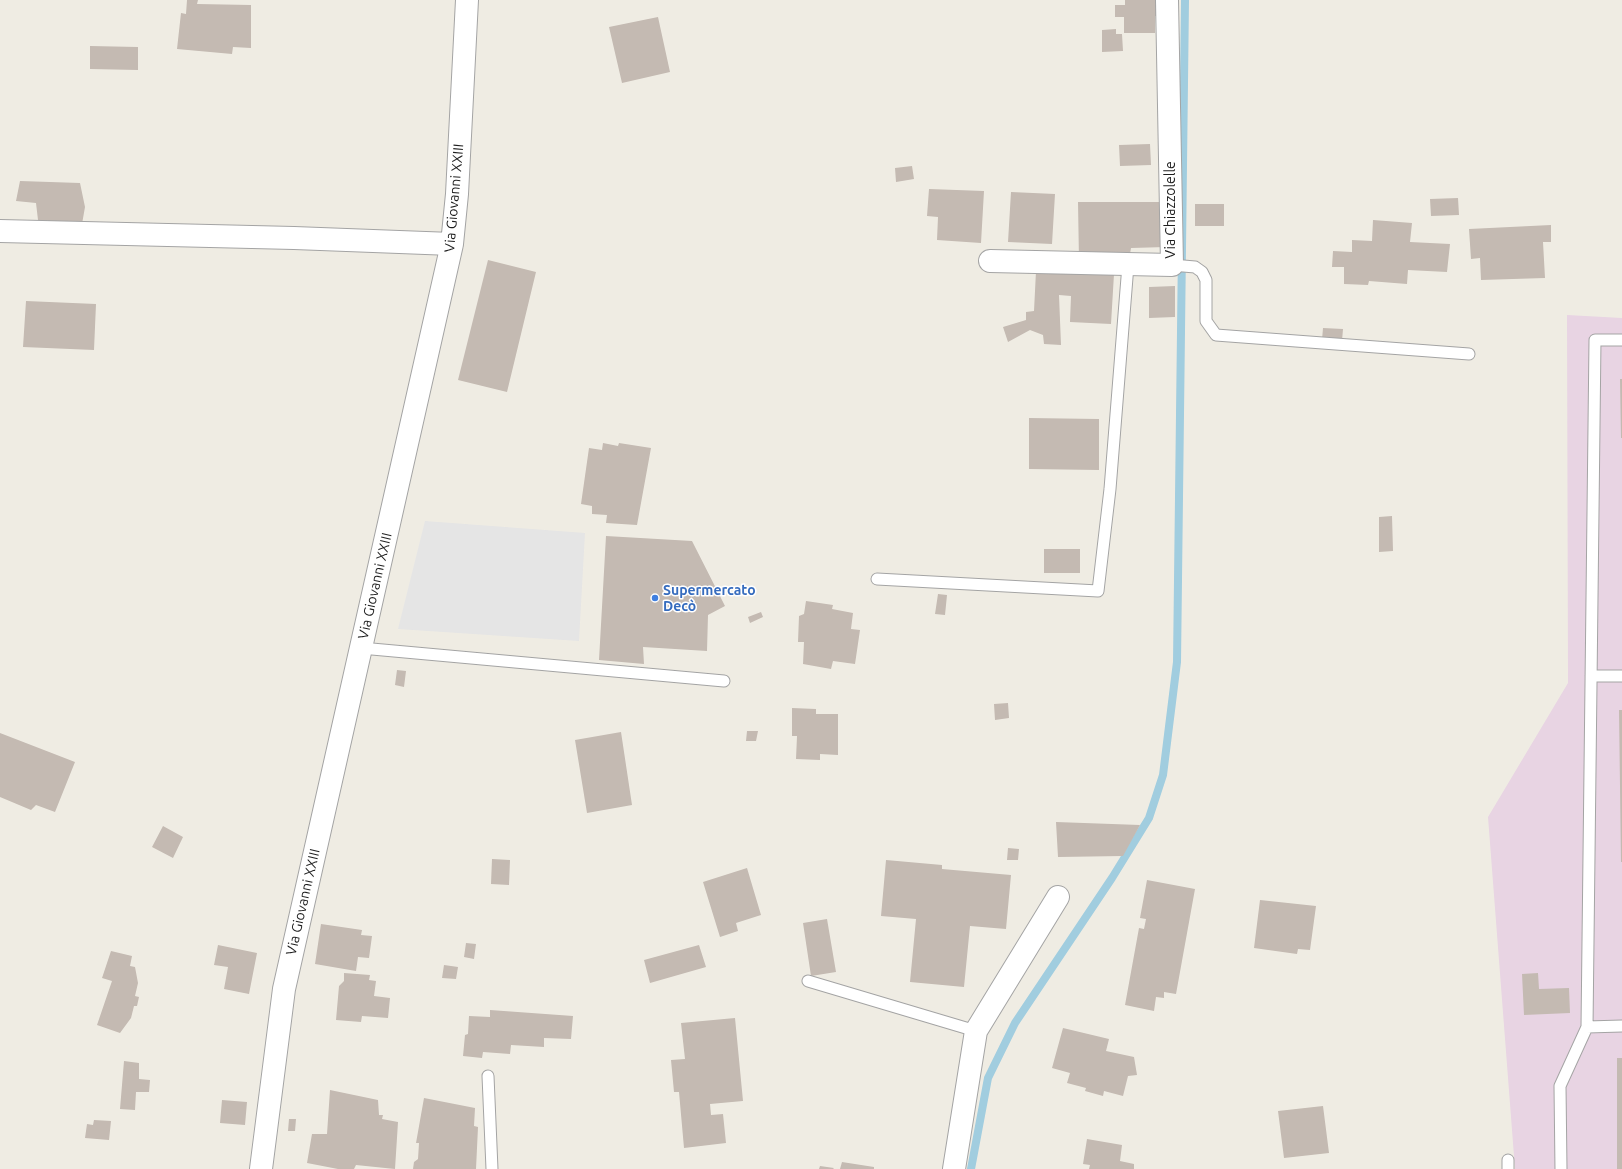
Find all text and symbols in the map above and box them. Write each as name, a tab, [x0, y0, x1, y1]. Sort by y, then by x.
street label: Via Giovanni XXIII	[441, 143, 467, 253]
street label: Via Chiazzolelle	[1162, 161, 1178, 259]
street label: Via Giovanni XXIII	[355, 531, 395, 641]
place label: Supermercato Decò	[663, 582, 756, 614]
marker: Supermercato Decò	[650, 593, 660, 603]
street label: Via Giovanni XXIII	[283, 847, 323, 957]

